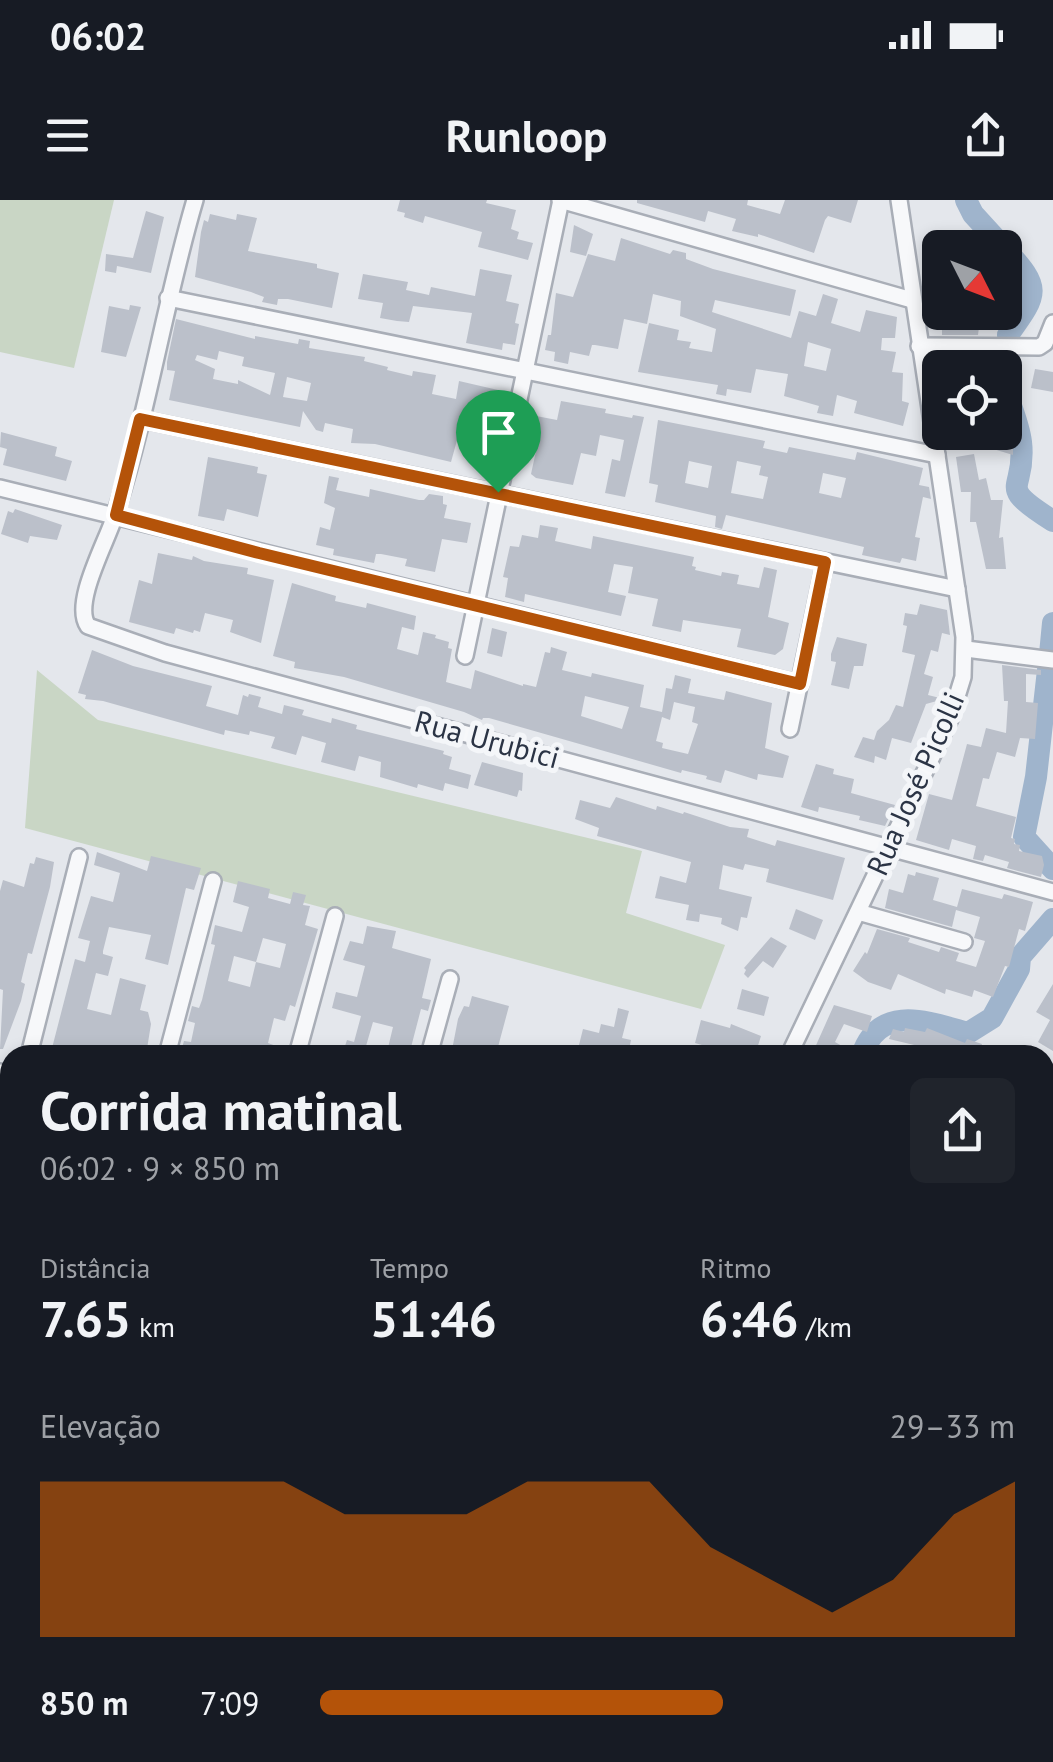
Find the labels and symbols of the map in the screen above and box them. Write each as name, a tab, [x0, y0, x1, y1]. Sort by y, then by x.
north arrow	[922, 230, 1022, 330]
pin	[456, 390, 541, 493]
street label: Rua José Picolli	[857, 686, 972, 881]
street label: Rua Urubici	[411, 701, 564, 777]

